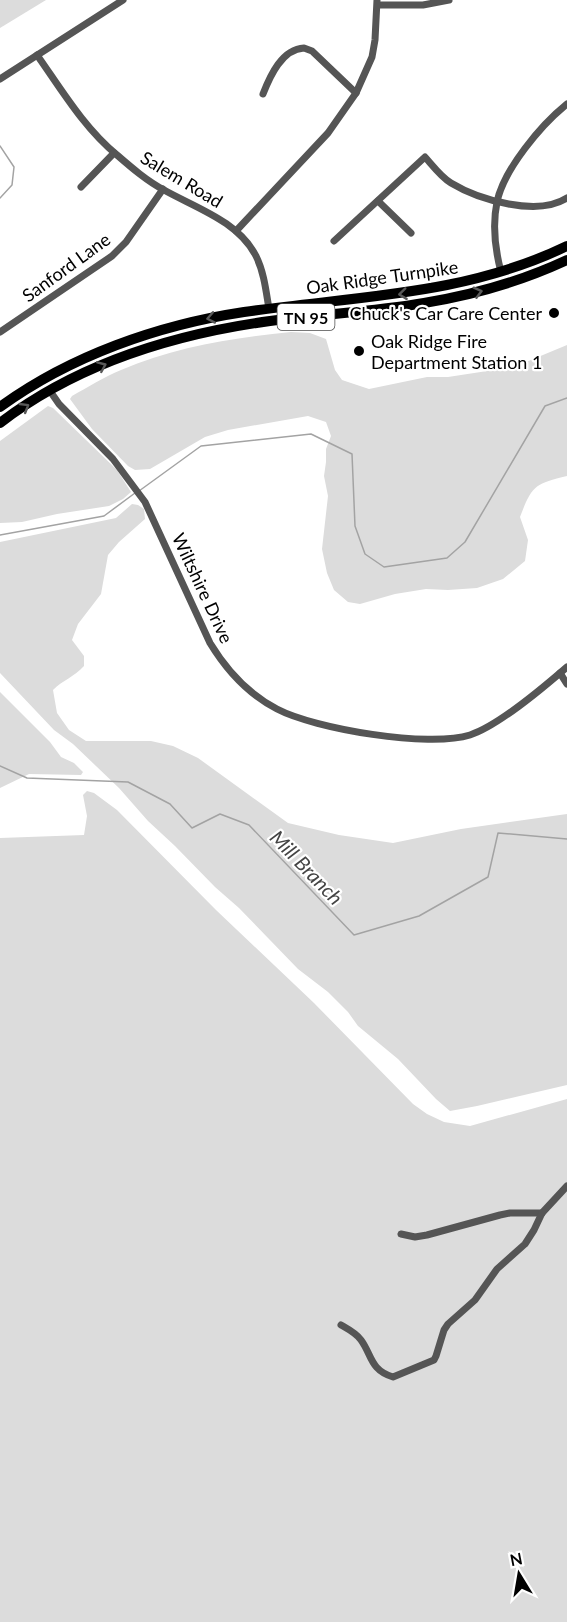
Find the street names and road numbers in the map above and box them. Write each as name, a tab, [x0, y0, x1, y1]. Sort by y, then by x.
street label: Salem Road	[137, 146, 227, 212]
street label: Sanford Lane	[18, 228, 114, 306]
street label: Oak Ridge Turnpike	[305, 255, 459, 299]
road number: TN 95	[278, 304, 334, 330]
street label: Wiltshire Drive	[168, 529, 238, 647]

